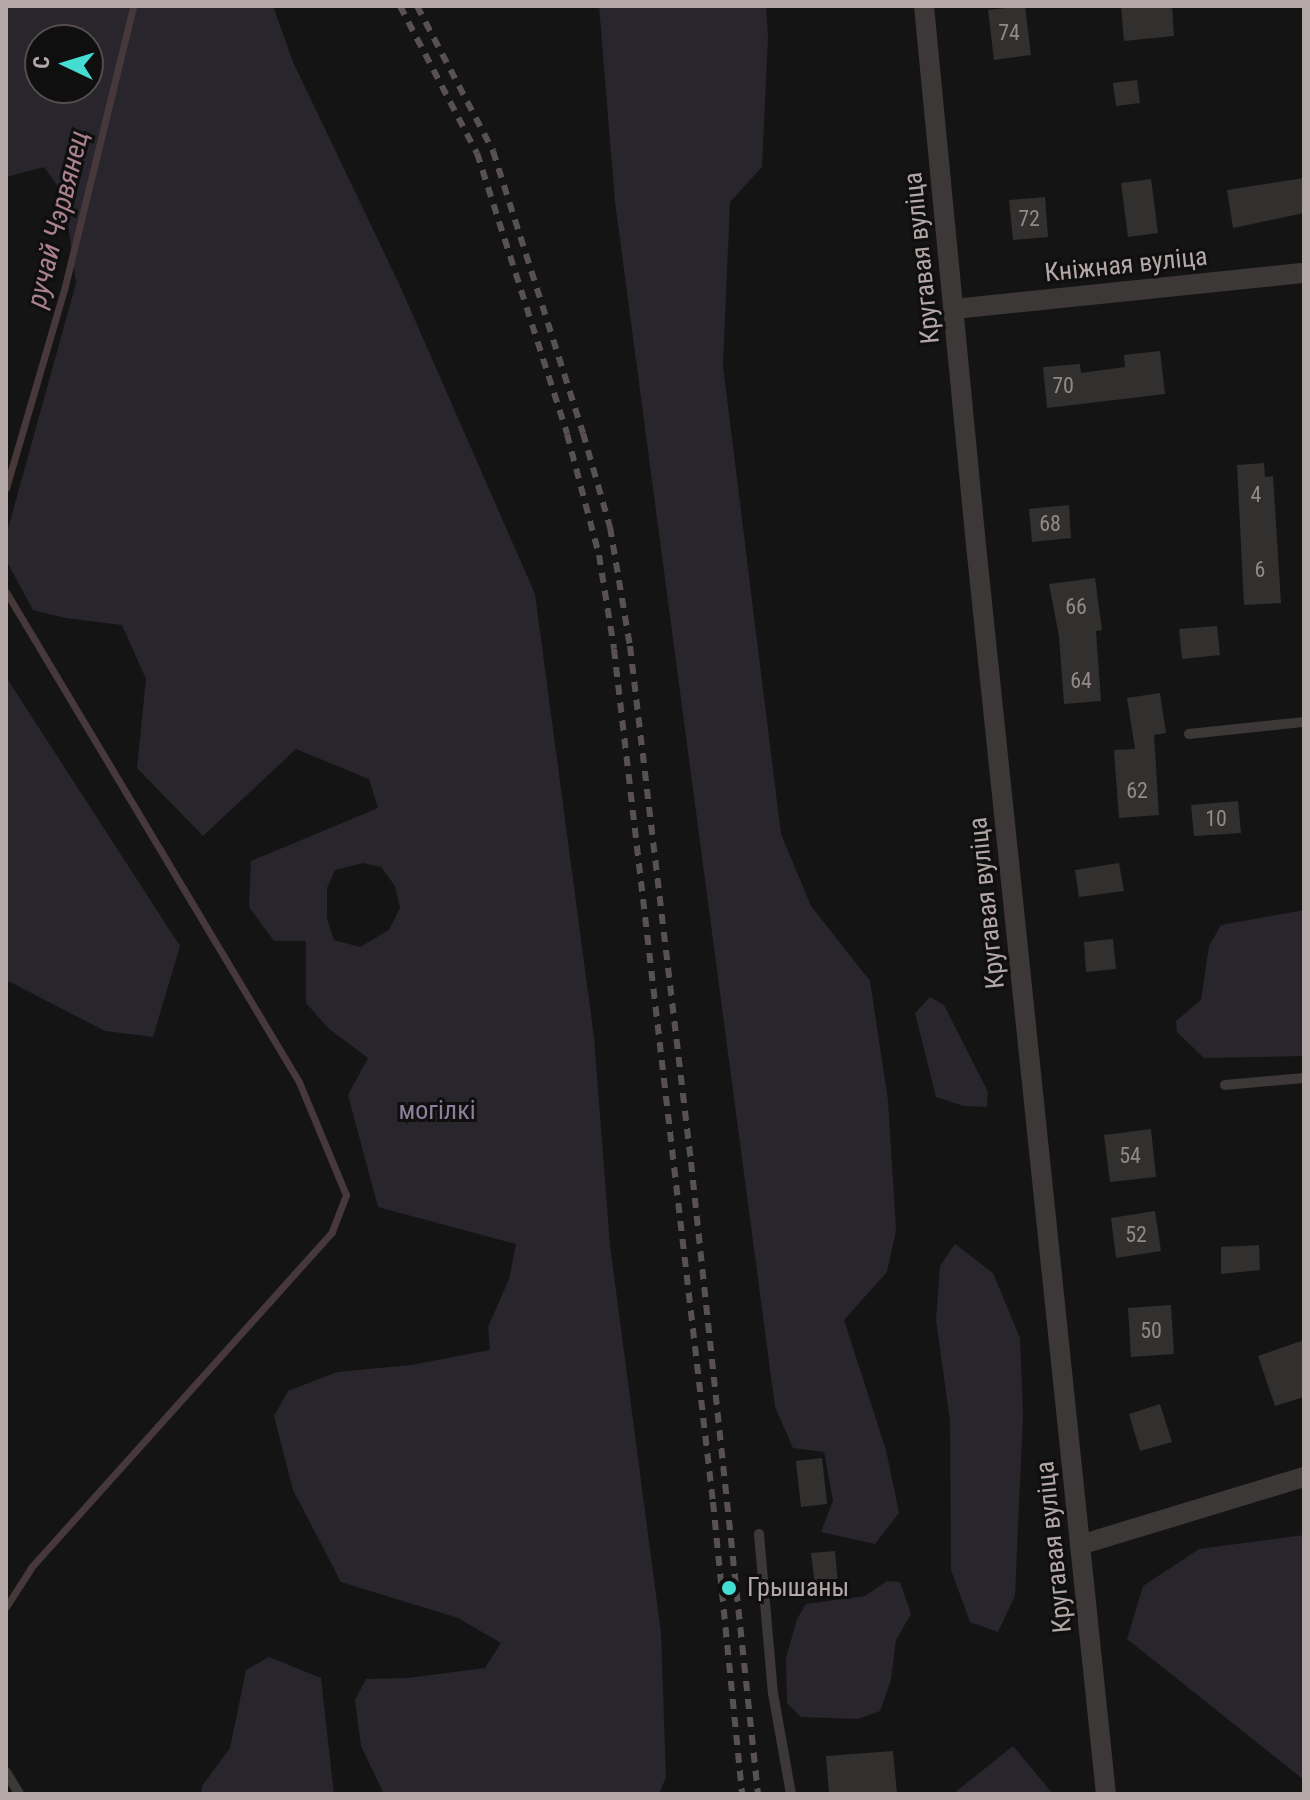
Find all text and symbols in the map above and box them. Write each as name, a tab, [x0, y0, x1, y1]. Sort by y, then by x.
house number: 74	[998, 20, 1020, 46]
north arrow	[24, 24, 104, 104]
text: С	[29, 55, 54, 70]
water label: ручай Чэрвянец	[20, 127, 96, 311]
street label: Кругавая вуліца	[897, 171, 947, 345]
house number: 72	[1018, 206, 1040, 232]
street label: Кніжная вуліца	[1043, 241, 1209, 289]
house number: 70	[1052, 373, 1074, 399]
house number: 4	[1251, 482, 1261, 508]
house number: 68	[1039, 511, 1061, 537]
house number: 6	[1255, 557, 1265, 583]
house number: 66	[1065, 594, 1087, 620]
house number: 64	[1070, 668, 1092, 694]
house number: 62	[1126, 778, 1148, 804]
house number: 10	[1205, 806, 1227, 832]
street label: Кругавая вуліца	[962, 816, 1012, 990]
park label: могілкі	[398, 1095, 476, 1127]
house number: 54	[1119, 1143, 1141, 1169]
house number: 52	[1125, 1222, 1147, 1248]
house number: 50	[1140, 1318, 1162, 1344]
street label: Кругавая вуліца	[1029, 1460, 1079, 1634]
place label: Грышаны	[747, 1572, 849, 1604]
marker: Грышаны	[718, 1577, 740, 1599]

